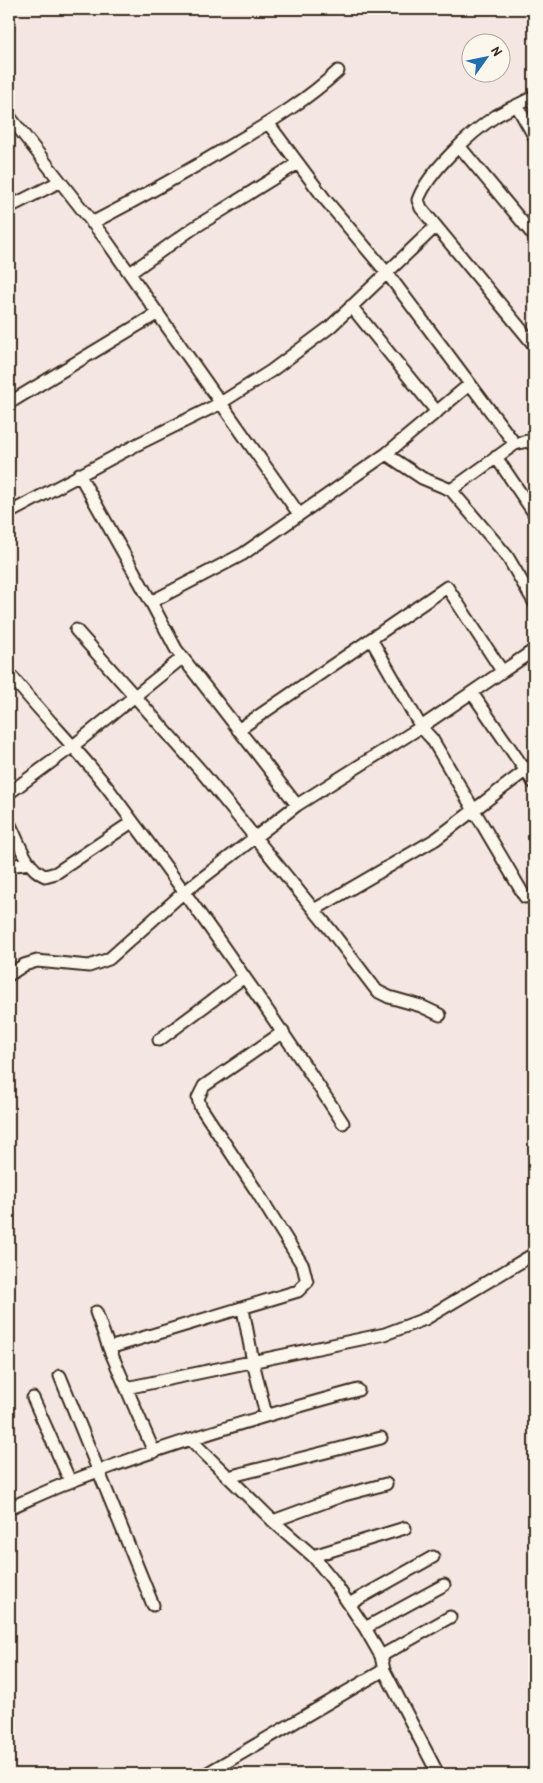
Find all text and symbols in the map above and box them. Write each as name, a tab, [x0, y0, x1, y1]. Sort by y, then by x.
north arrow	[460, 32, 510, 82]
text: N	[487, 42, 508, 59]

